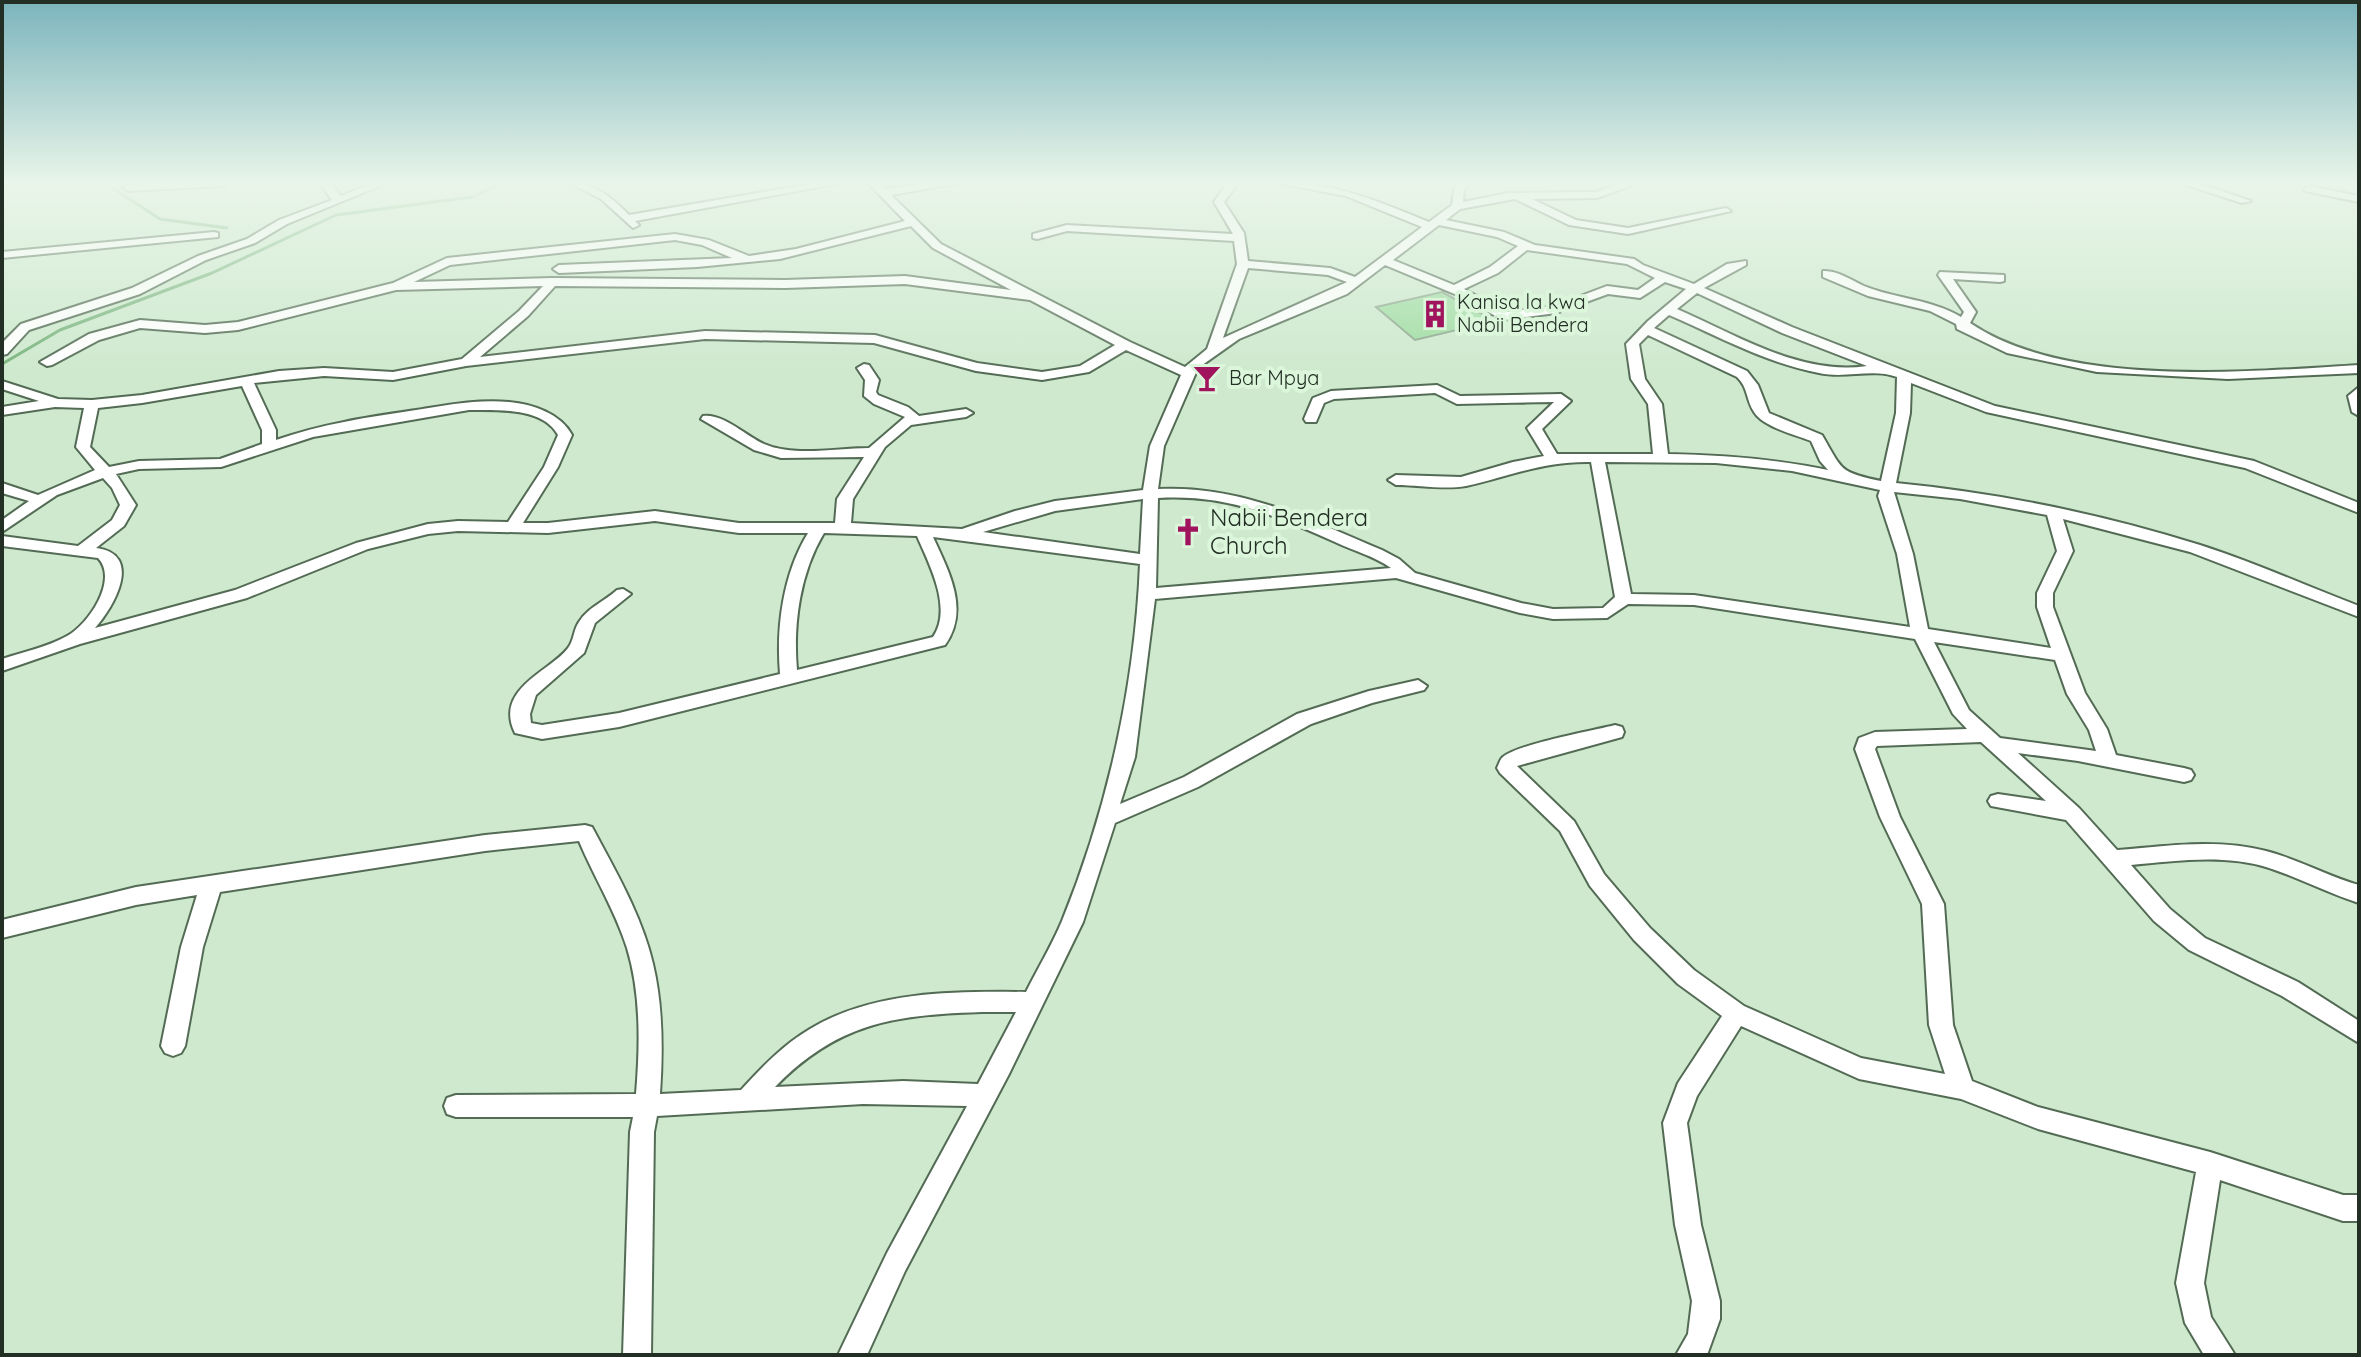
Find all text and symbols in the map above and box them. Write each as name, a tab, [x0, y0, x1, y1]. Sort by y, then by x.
place label: Kanisa la kwa Nabii Bendera	[1457, 289, 1589, 337]
building icon: Kanisa la kwa Nabii Bendera	[1420, 299, 1450, 329]
bar icon: Bar Mpya	[1192, 363, 1222, 393]
place label: Bar Mpya	[1229, 365, 1319, 390]
place label: Nabii Bendera Church	[1210, 502, 1368, 560]
church icon: Nabii Bendera Church	[1173, 517, 1203, 547]

